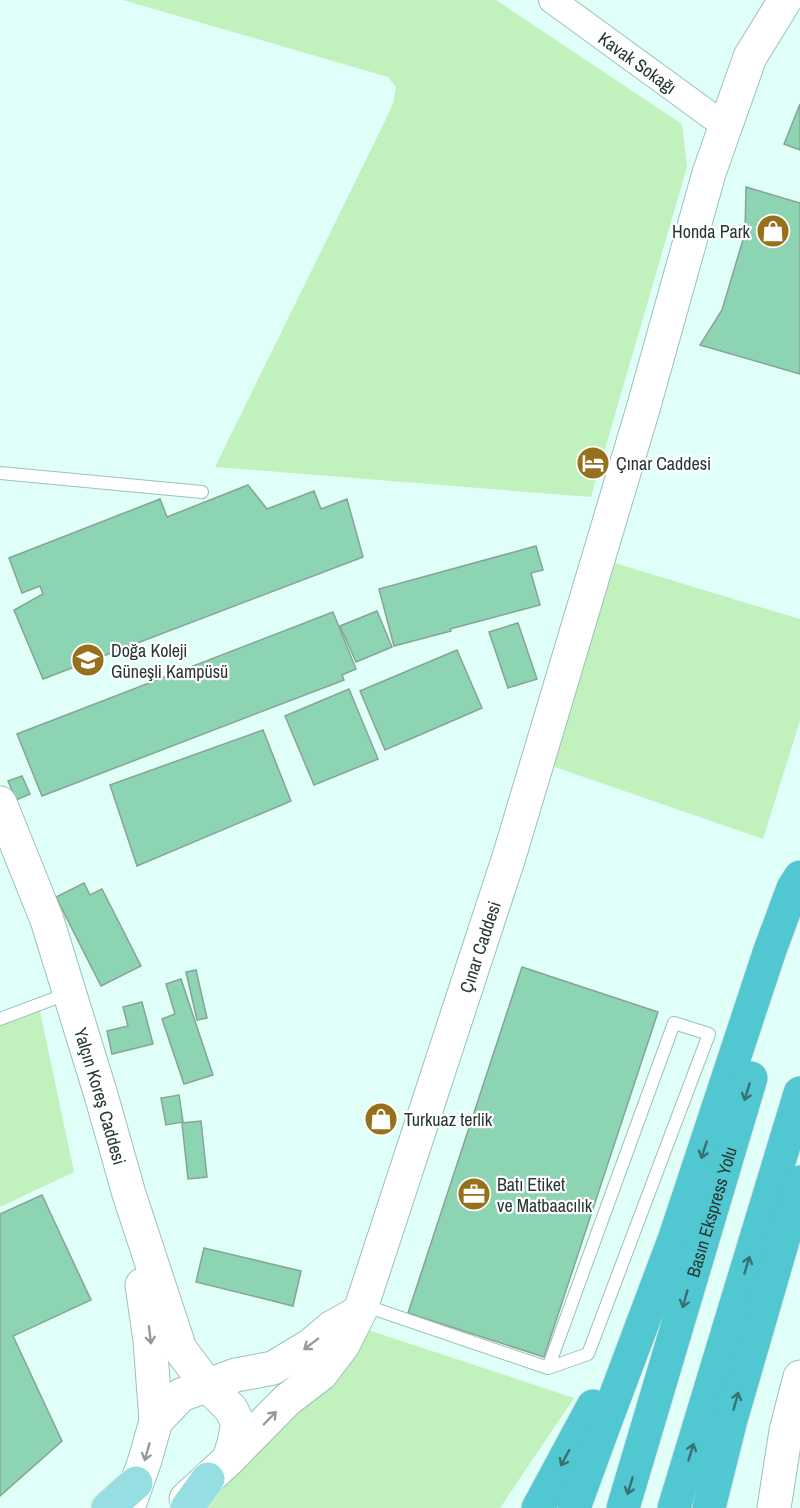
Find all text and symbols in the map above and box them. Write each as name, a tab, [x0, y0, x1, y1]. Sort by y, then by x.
street label: Kavak Sokağı	[593, 25, 682, 99]
shop icon: Honda Park	[755, 213, 791, 249]
place label: Honda Park	[672, 219, 751, 244]
hotel icon: Çınar Caddesi	[575, 445, 611, 481]
place label: Çınar Caddesi	[616, 451, 711, 476]
place label: Doğa Koleji Güneşli Kampüsü	[111, 638, 228, 684]
school or university icon: Doğa Koleji Güneşli Kampüsü	[70, 642, 106, 678]
street label: Çınar Caddesi	[453, 898, 506, 996]
street label: Yalçın Koreş Caddesi	[68, 1024, 133, 1167]
one-way arrow	[741, 1082, 752, 1101]
shop icon: Turkuaz terlik	[363, 1101, 399, 1137]
place label: Turkuaz terlik	[404, 1107, 493, 1132]
one-way arrow	[698, 1140, 709, 1159]
street label: Basın Ekspress Yolu	[680, 1144, 742, 1280]
place label: Batı Etiket ve Matbaacılık	[497, 1172, 593, 1218]
office icon: Batı Etiket ve Matbaacılık	[456, 1176, 492, 1212]
one-way arrow	[742, 1256, 753, 1275]
one-way arrow	[679, 1289, 690, 1308]
one-way arrow	[144, 1325, 155, 1345]
one-way arrow	[304, 1338, 320, 1350]
one-way arrow	[731, 1392, 742, 1411]
one-way arrow	[263, 1410, 277, 1425]
one-way arrow	[141, 1442, 152, 1461]
one-way arrow	[686, 1443, 697, 1462]
one-way arrow	[559, 1449, 570, 1467]
one-way arrow	[624, 1476, 635, 1495]

